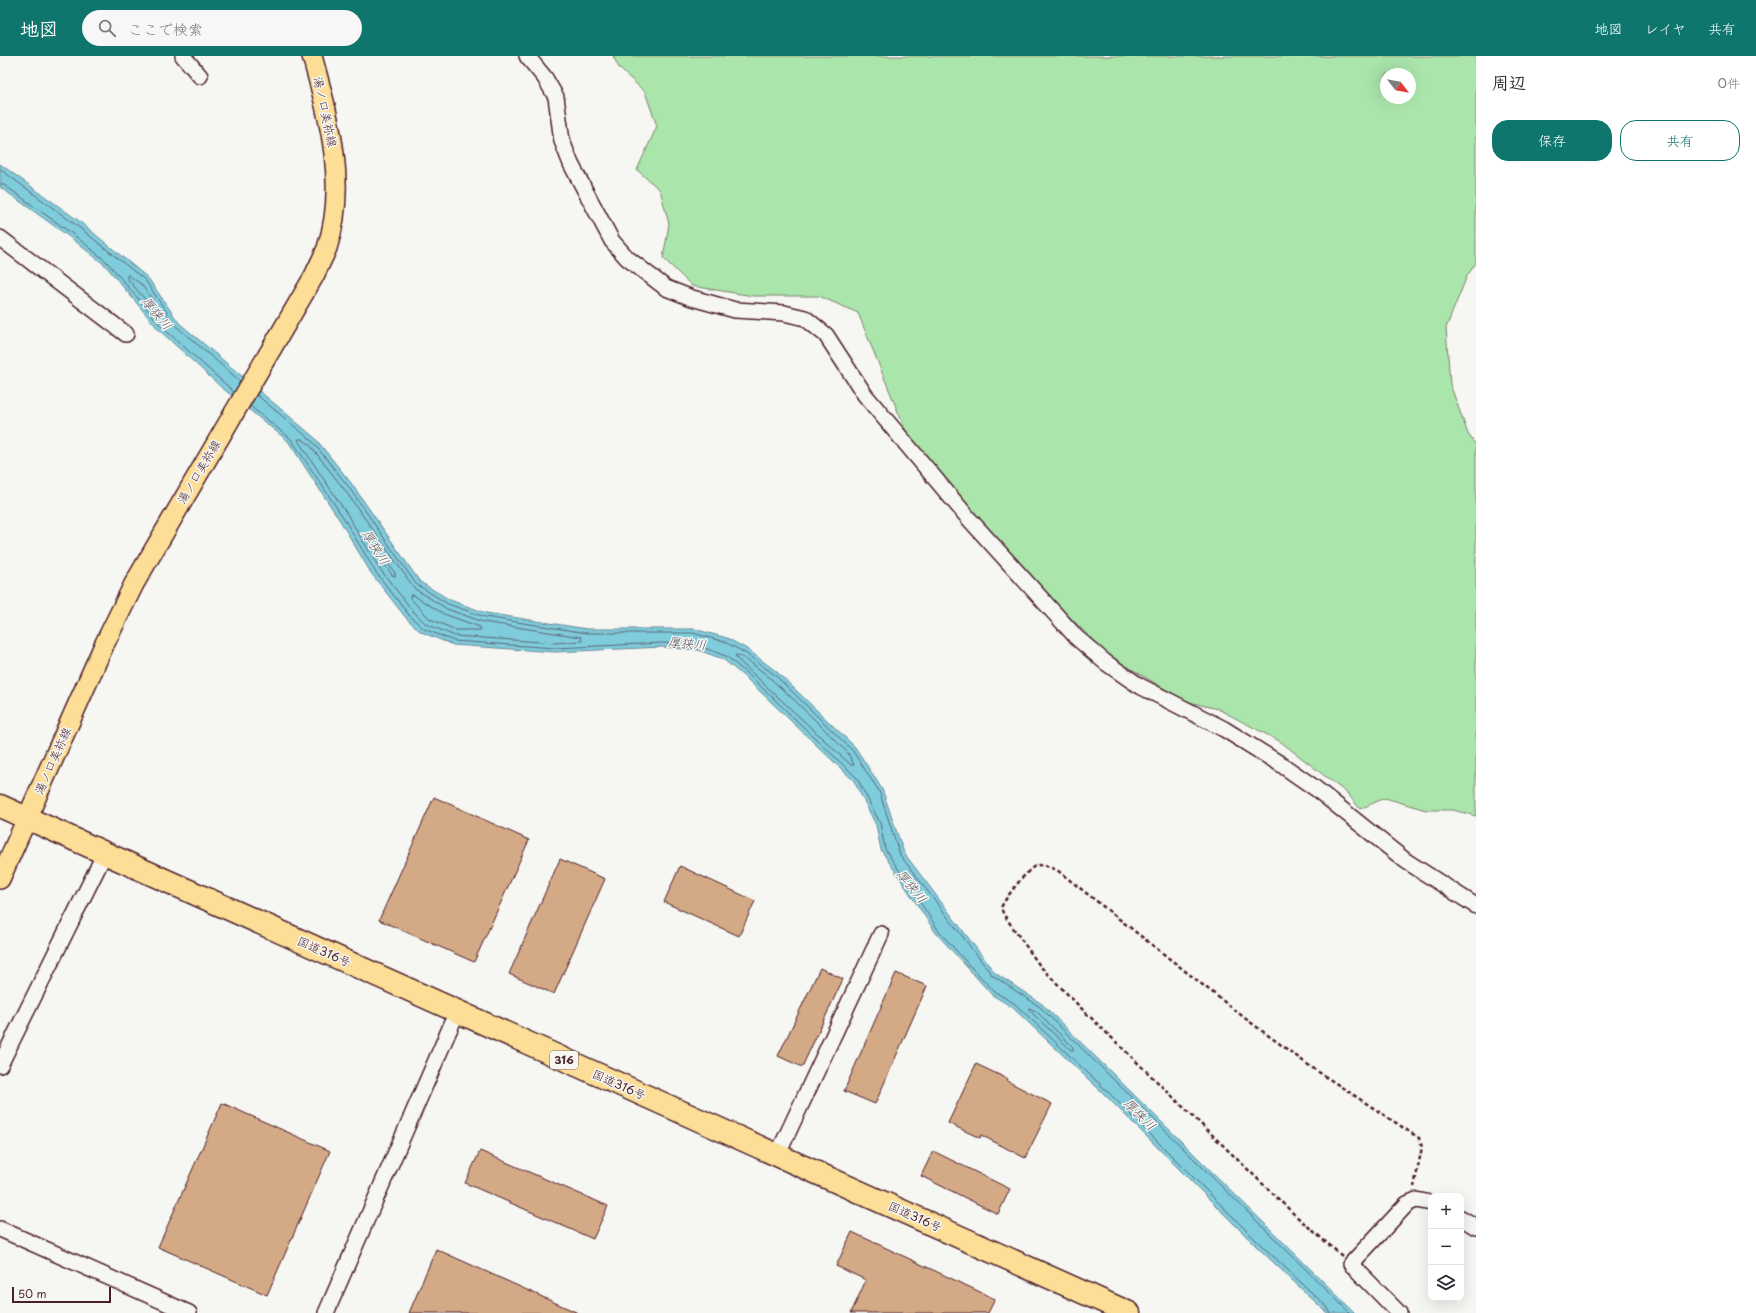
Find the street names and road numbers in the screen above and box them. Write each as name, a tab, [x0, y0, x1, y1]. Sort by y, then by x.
street label: 湯ノ口美祢線	[310, 75, 342, 149]
street label: 湯ノ口美祢線	[172, 436, 224, 507]
street label: 湯ノ口美祢線	[29, 724, 75, 797]
street label: 国道316号	[295, 931, 354, 971]
road number: 316	[550, 1051, 578, 1069]
street label: 国道316号	[590, 1064, 649, 1104]
street label: 国道316号	[886, 1196, 945, 1236]

